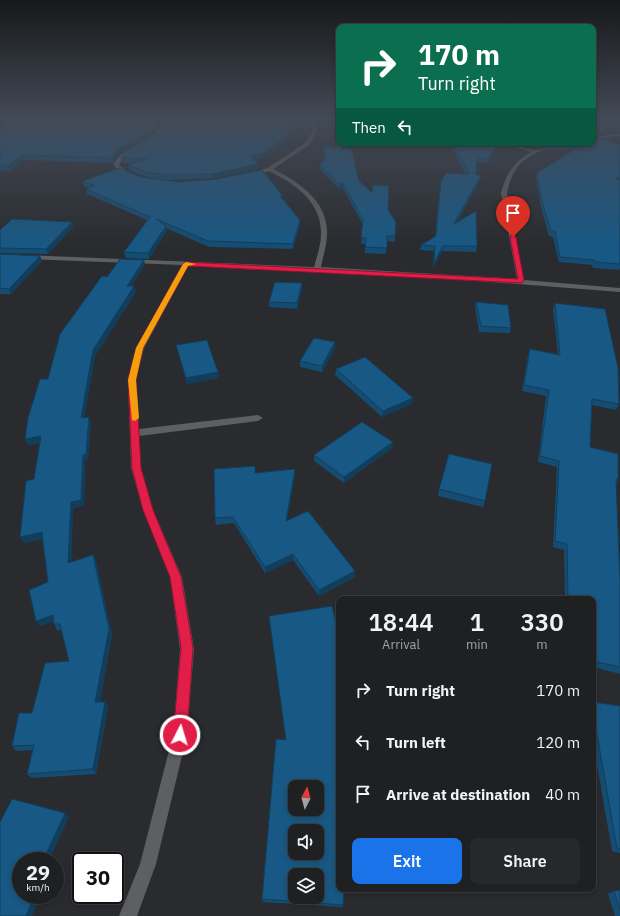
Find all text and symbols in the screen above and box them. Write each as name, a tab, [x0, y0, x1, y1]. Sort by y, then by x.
text: 170 m	[418, 36, 500, 73]
icon: right	[352, 40, 404, 92]
text: Turn right	[418, 72, 496, 95]
icon: left	[394, 116, 416, 138]
text: Then	[352, 118, 386, 137]
pin	[496, 196, 530, 237]
icon: arrive	[502, 202, 524, 224]
text: 18:44	[368, 606, 434, 638]
text: 1	[470, 606, 484, 638]
text: 330	[520, 606, 564, 638]
text: Arrival	[382, 636, 420, 653]
text: min	[466, 636, 488, 653]
text: m	[536, 636, 548, 653]
icon: right	[352, 679, 374, 701]
text: Turn right	[386, 681, 455, 700]
text: 170 m	[536, 681, 580, 700]
position arrow	[159, 714, 201, 756]
icon: left	[352, 731, 374, 753]
text: Turn left	[386, 733, 446, 752]
text: 120 m	[536, 733, 580, 752]
north arrow	[288, 780, 324, 816]
map controls	[288, 780, 324, 904]
icon: arrive	[352, 783, 374, 805]
text: Arrive at destination	[386, 785, 530, 804]
text: 40 m	[545, 785, 580, 804]
button: sound	[288, 824, 324, 860]
button: Exit	[352, 838, 462, 884]
button: Share	[470, 838, 580, 884]
speed limit sign: 30	[72, 852, 124, 904]
text: 29	[26, 859, 50, 886]
button: layers	[288, 868, 324, 904]
text: km/h	[26, 881, 50, 894]

